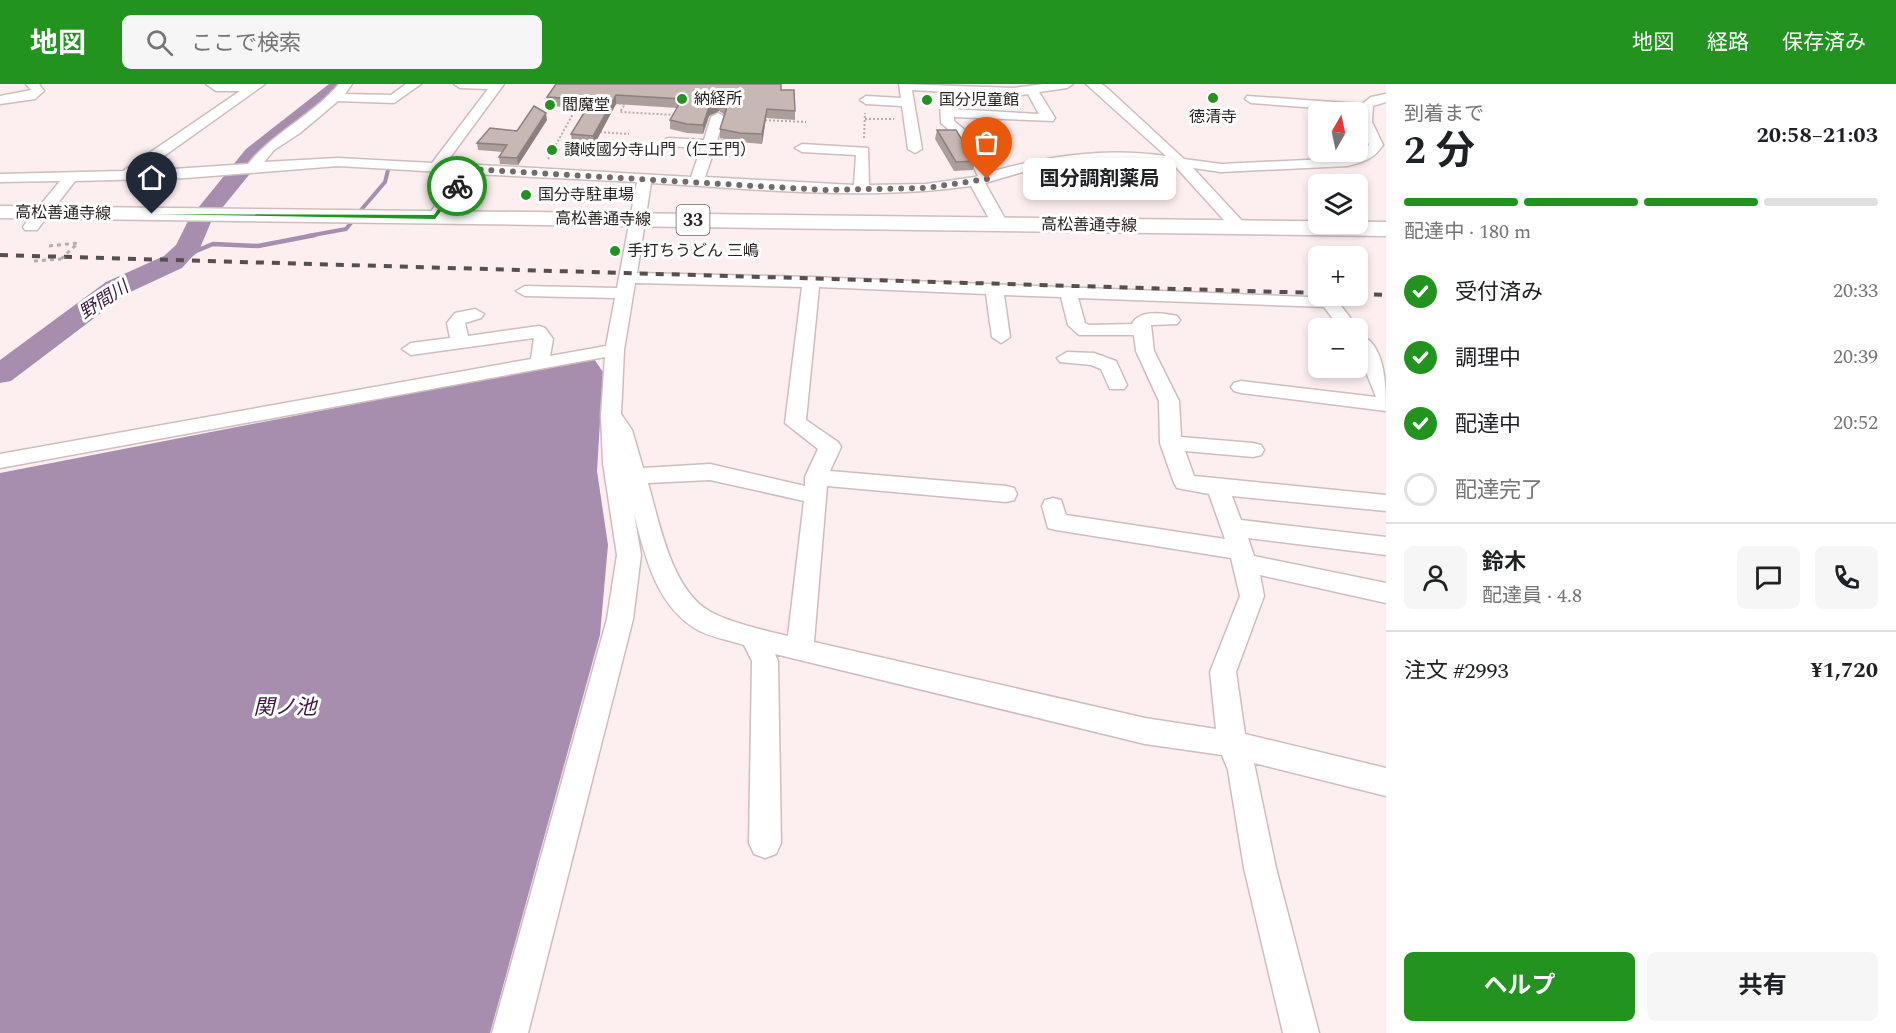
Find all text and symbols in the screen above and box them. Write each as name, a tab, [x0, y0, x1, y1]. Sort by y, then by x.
search box	[122, 15, 542, 69]
text: 地図	[30, 22, 86, 65]
icon: search	[143, 26, 176, 59]
text: ここで検索	[191, 27, 301, 60]
text: 地図	[1632, 27, 1674, 59]
text: 経路	[1707, 27, 1749, 59]
text: 保存済み	[1782, 27, 1866, 59]
place label: 納経所	[694, 87, 742, 111]
place label: 国分児童館	[939, 88, 1019, 112]
marker: 徳清寺	[1206, 91, 1220, 105]
marker: 納経所	[675, 92, 689, 106]
place label: 閻魔堂	[562, 93, 610, 117]
marker: 国分児童館	[920, 93, 934, 107]
marker: 閻魔堂	[543, 98, 557, 112]
text: 到着まで	[1404, 99, 1484, 129]
north arrow	[1308, 102, 1368, 162]
map controls	[1308, 102, 1368, 378]
place label: 徳清寺	[1189, 105, 1237, 129]
pin	[961, 117, 1012, 179]
text: 20:58–21:03	[1756, 119, 1878, 152]
text: 2 分	[1404, 122, 1475, 181]
icon: bag	[970, 126, 1003, 159]
place label: 讃岐國分寺山門（仁王門）	[564, 138, 756, 162]
marker: 讃岐國分寺山門（仁王門）	[545, 143, 559, 157]
pin	[126, 152, 177, 214]
courier	[427, 156, 487, 216]
callout: 国分調剤薬局	[1023, 158, 1176, 200]
icon: home	[135, 161, 168, 194]
text: 国分調剤薬局	[1040, 164, 1160, 194]
icon: bike	[441, 170, 474, 203]
button: layers	[1308, 174, 1368, 234]
place label: 国分寺駐車場	[538, 183, 634, 207]
marker: 国分寺駐車場	[519, 188, 533, 202]
street label: 高松善通寺線	[15, 200, 111, 226]
road number: 33	[676, 205, 710, 235]
street label: 高松善通寺線	[555, 206, 651, 232]
street label: 高松善通寺線	[1041, 212, 1137, 238]
text: 配達中 · 180 m	[1404, 217, 1531, 247]
place label: 手打ちうどん 三嶋	[627, 239, 759, 263]
marker: 手打ちうどん 三嶋	[608, 244, 622, 258]
button: +	[1308, 246, 1368, 306]
water label: 野間川	[74, 273, 136, 326]
icon: check	[1404, 275, 1437, 308]
text: 受付済み	[1455, 276, 1543, 309]
text: 20:33	[1833, 276, 1878, 306]
button: −	[1308, 318, 1368, 378]
icon: check	[1404, 341, 1437, 374]
text: 調理中	[1455, 342, 1521, 375]
text: 20:39	[1833, 342, 1878, 372]
icon: check	[1404, 407, 1437, 440]
text: 配達中	[1455, 408, 1521, 441]
text: 20:52	[1833, 408, 1878, 438]
text: 配達完了	[1455, 474, 1543, 507]
button: person	[1404, 546, 1467, 609]
text: 鈴木	[1482, 546, 1526, 579]
button: chat	[1737, 546, 1800, 609]
button: phone	[1815, 546, 1878, 609]
text: 配達員 · 4.8	[1482, 581, 1582, 611]
text: ¥1,720	[1810, 654, 1878, 687]
text: 注文 #2993	[1404, 655, 1509, 688]
water label: 関ノ池	[254, 692, 318, 724]
button: ヘルプ	[1404, 952, 1635, 1021]
button: 共有	[1647, 952, 1878, 1021]

